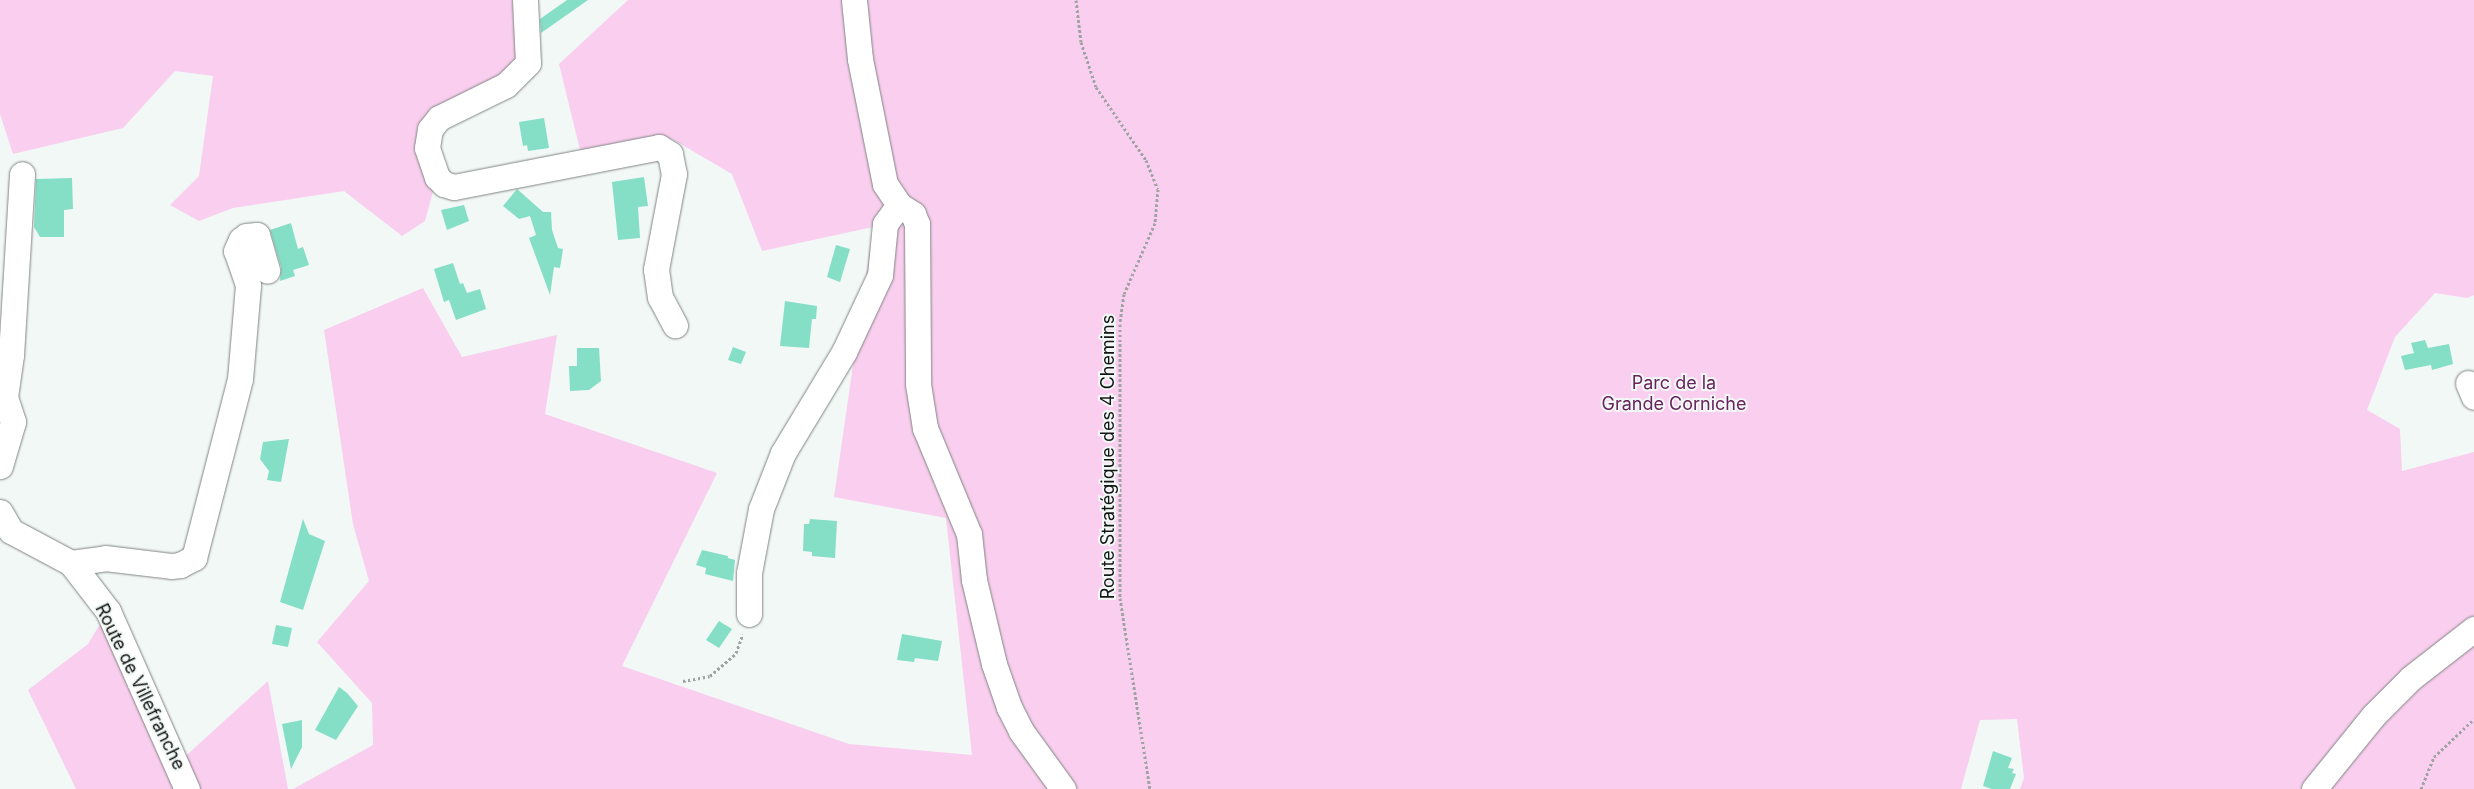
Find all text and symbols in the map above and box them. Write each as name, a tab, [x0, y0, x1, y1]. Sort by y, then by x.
street label: Route Stratégique des 4 Chemins	[1097, 315, 1119, 599]
park label: Parc de la Grande Corniche	[1602, 373, 1746, 416]
street label: Route de Villefranche	[90, 600, 190, 774]

